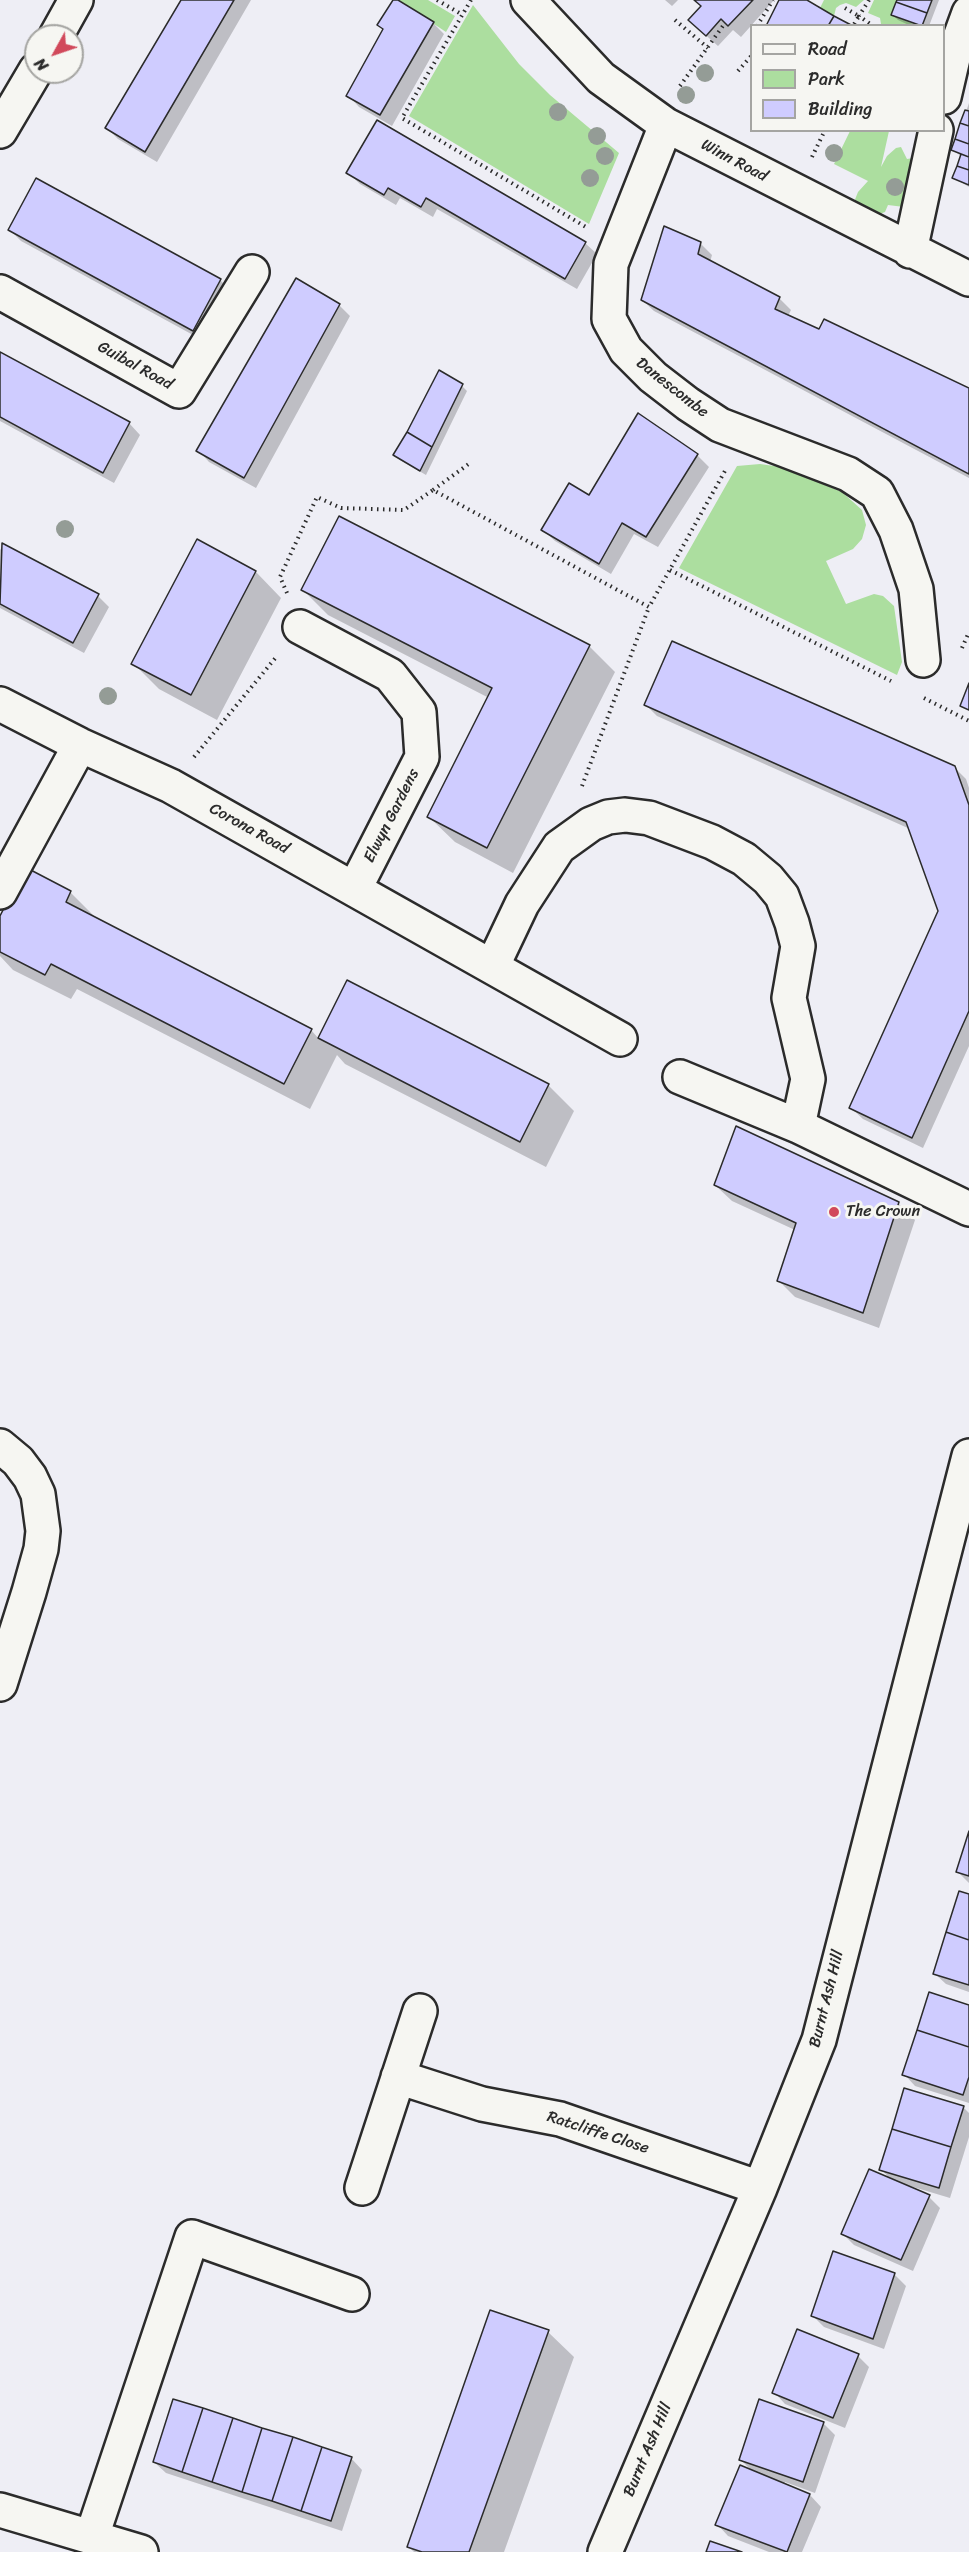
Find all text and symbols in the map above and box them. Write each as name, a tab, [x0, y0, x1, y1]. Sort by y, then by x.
north arrow	[24, 24, 84, 84]
legend	[750, 24, 945, 132]
text: Road	[808, 33, 847, 65]
text: N	[27, 51, 56, 78]
text: Park	[808, 63, 845, 95]
text: Building	[808, 93, 872, 125]
street label: Winn Road	[698, 136, 770, 186]
street label: Guibal Road	[94, 338, 176, 394]
street label: Danescombe	[632, 354, 712, 422]
street label: Elwyn Gardens	[360, 766, 424, 866]
street label: Corona Road	[206, 799, 292, 859]
place label: The Crown	[846, 1202, 920, 1222]
marker: The Crown	[827, 1205, 841, 1219]
street label: Burnt Ash Hill	[806, 1948, 848, 2050]
street label: Ratcliffe Close	[545, 2107, 651, 2159]
street label: Burnt Ash Hill	[620, 2400, 676, 2500]

